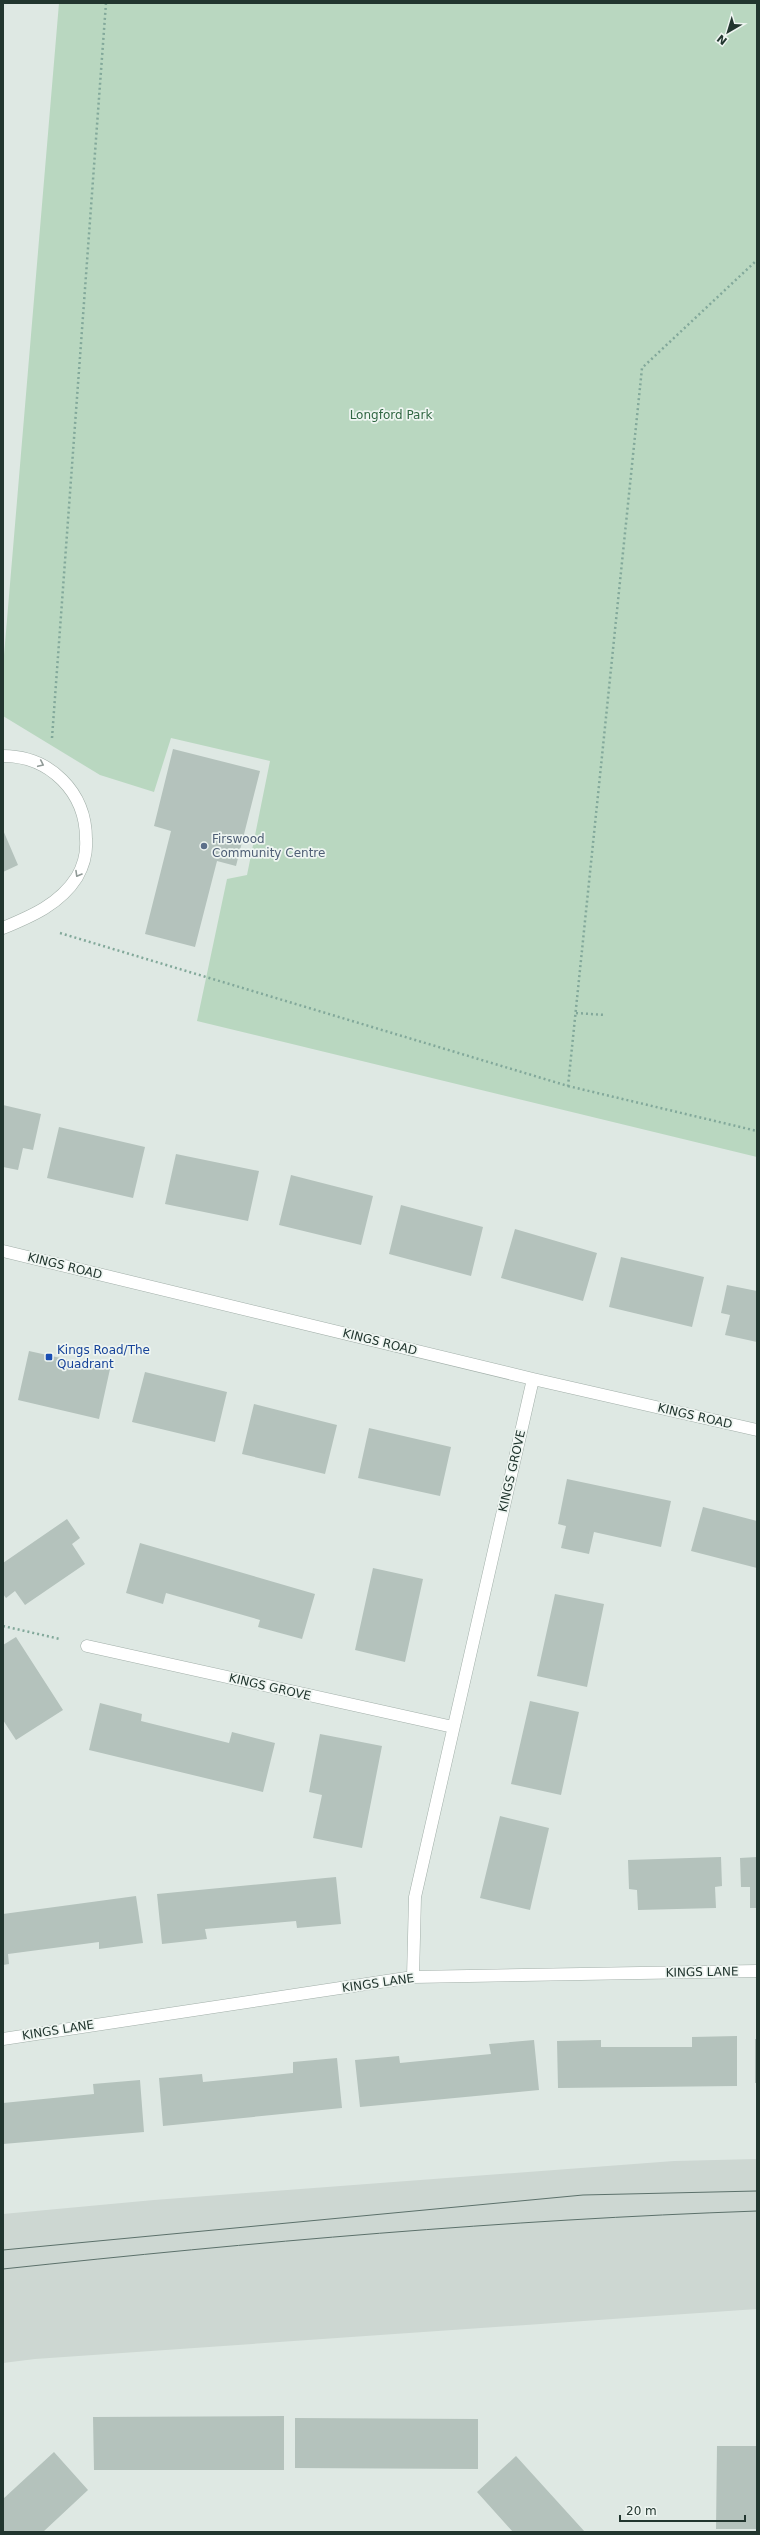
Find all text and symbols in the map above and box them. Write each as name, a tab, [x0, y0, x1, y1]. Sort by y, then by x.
north arrow	[708, 12, 748, 52]
text: N	[715, 32, 730, 47]
park label: Longford Park	[350, 408, 432, 422]
one-way arrow	[36, 759, 44, 767]
place label: Firswood Community Centre	[212, 832, 325, 860]
marker: Firswood Community Centre	[199, 841, 209, 851]
one-way arrow	[75, 870, 82, 877]
street label: KINGS ROAD	[26, 1250, 104, 1282]
street label: KINGS ROAD	[341, 1326, 419, 1358]
place label: Kings Road/The Quadrant	[57, 1343, 150, 1371]
marker: Kings Road/The Quadrant	[44, 1352, 54, 1362]
street label: KINGS ROAD	[656, 1401, 734, 1431]
street label: KINGS GROVE	[496, 1429, 528, 1513]
street label: KINGS GROVE	[228, 1671, 312, 1703]
street label: KINGS LANE	[665, 1964, 739, 1980]
street label: KINGS LANE	[341, 1971, 415, 1995]
street label: KINGS LANE	[21, 2017, 95, 2043]
scale bar	[620, 2497, 745, 2523]
text: 20 m	[626, 2504, 657, 2518]

